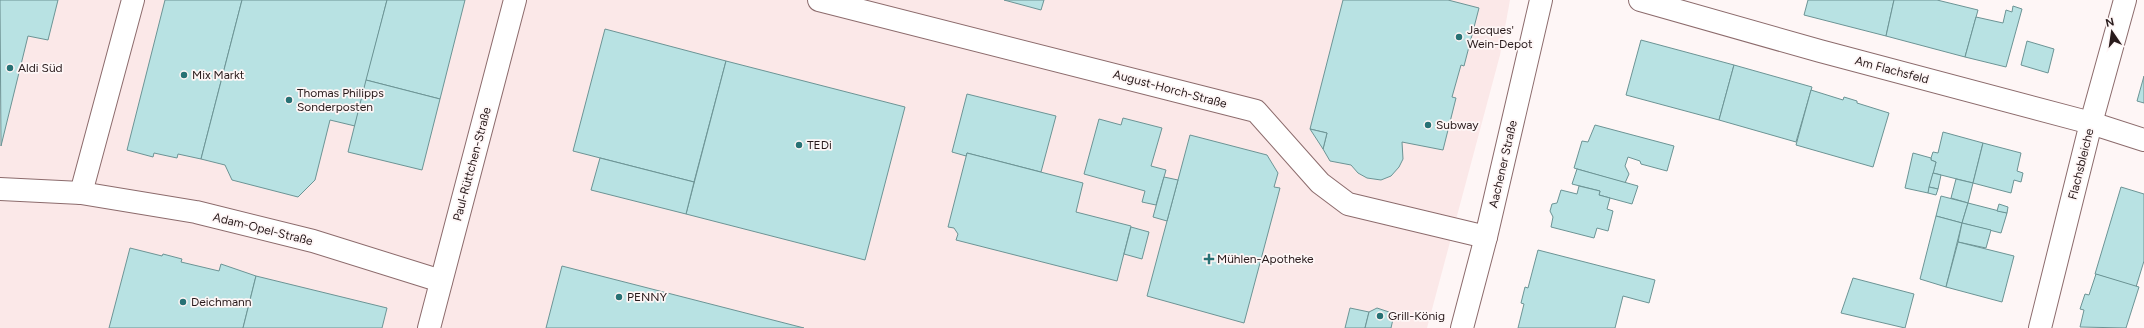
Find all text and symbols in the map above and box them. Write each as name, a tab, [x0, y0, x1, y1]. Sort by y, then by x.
north arrow	[2092, 12, 2132, 52]
text: N	[2104, 15, 2115, 30]
place label: Jacques' Wein-Depot	[1467, 23, 1533, 51]
marker: Jacques' Wein-Depot	[1454, 32, 1464, 42]
street label: Am Flachsfeld	[1853, 53, 1931, 87]
place label: Aldi Süd	[18, 61, 63, 75]
marker: Aldi Süd	[5, 63, 15, 73]
street label: August-Horch-Straße	[1112, 67, 1229, 111]
place label: Mix Markt	[192, 68, 245, 82]
marker: Mix Markt	[179, 70, 189, 80]
place label: Thomas Philipps Sonderposten	[297, 86, 384, 114]
marker: Thomas Philipps Sonderposten	[284, 95, 294, 105]
street label: Paul-Rüttchen-Straße	[450, 105, 494, 223]
place label: Subway	[1436, 118, 1479, 132]
street label: Aachener Straße	[1486, 118, 1520, 209]
marker: Subway	[1423, 120, 1433, 130]
street label: Flachsbleiche	[2065, 127, 2097, 201]
place label: TEDi	[807, 138, 832, 152]
marker: TEDi	[794, 140, 804, 150]
street label: Adam-Opel-Straße	[212, 210, 315, 248]
place label: Mühlen-Apotheke	[1217, 252, 1314, 266]
marker: Mühlen-Apotheke	[1204, 254, 1214, 264]
place label: PENNY	[627, 290, 668, 304]
marker: PENNY	[614, 292, 624, 302]
place label: Deichmann	[191, 295, 252, 309]
marker: Deichmann	[178, 297, 188, 307]
place label: Grill-König	[1388, 309, 1445, 323]
marker: Grill-König	[1375, 311, 1385, 321]

